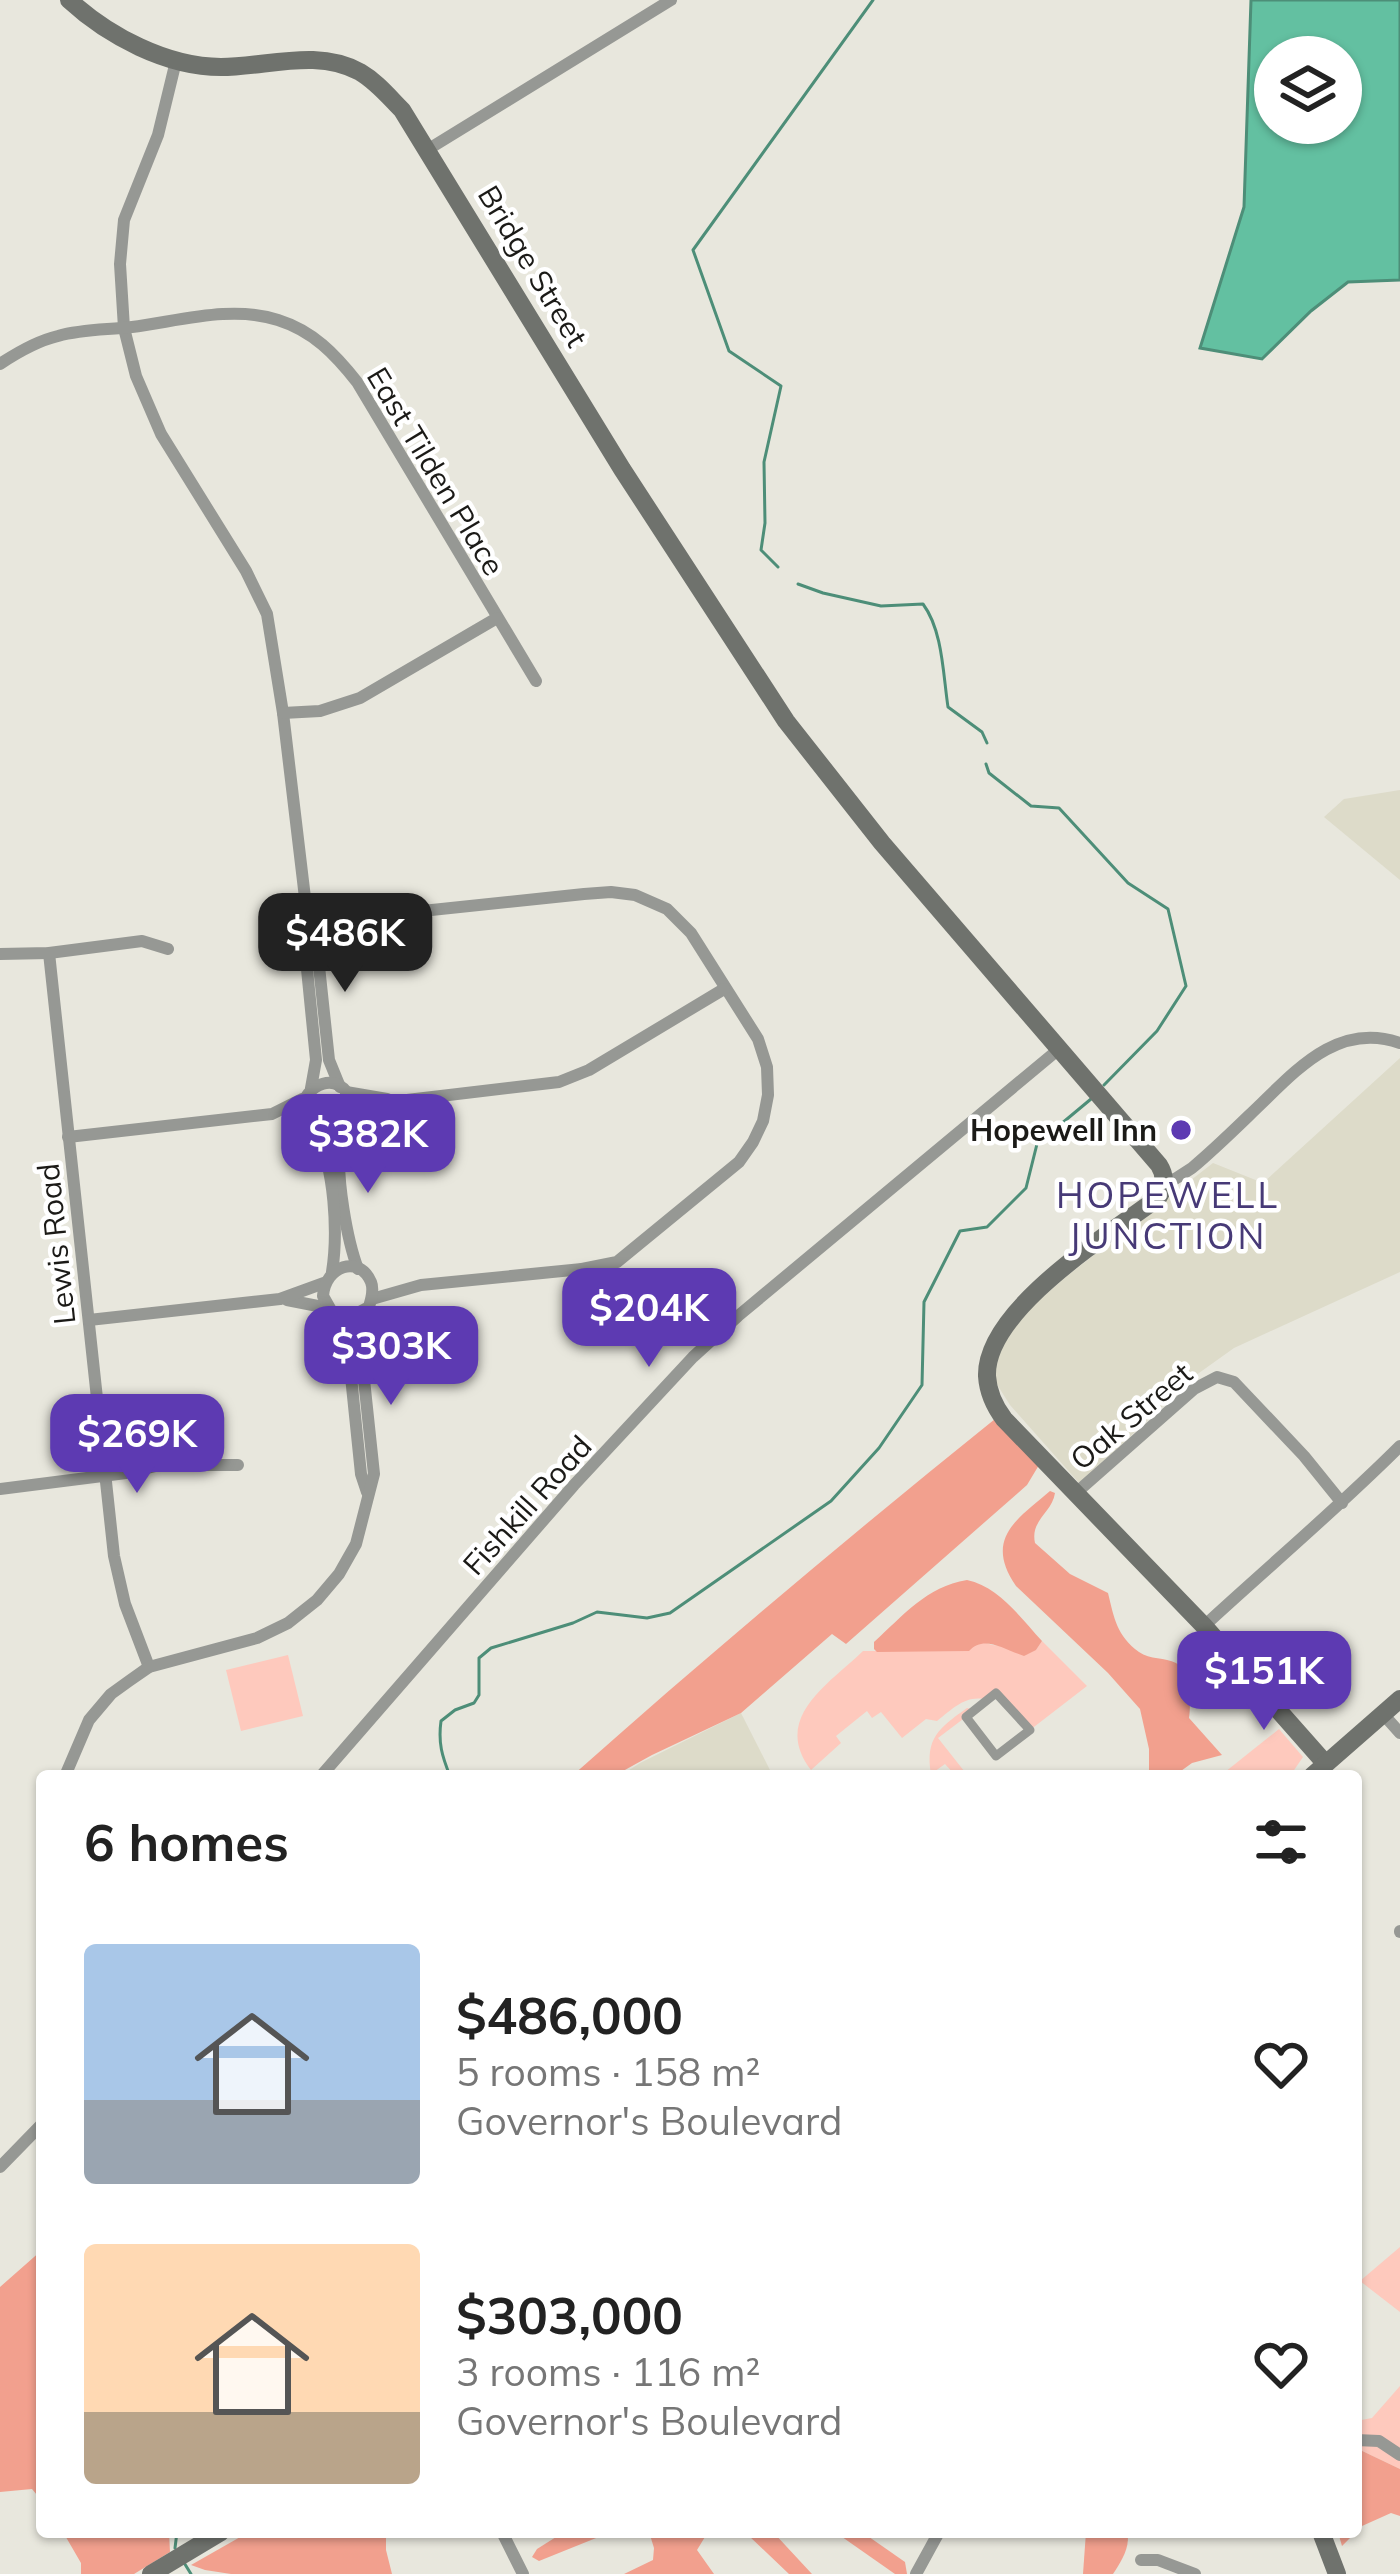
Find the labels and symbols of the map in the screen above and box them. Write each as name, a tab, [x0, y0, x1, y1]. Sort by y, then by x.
street label: Bridge Street	[470, 178, 596, 354]
street label: East Tilden Place	[359, 360, 513, 582]
pin: $486K	[261, 893, 429, 995]
pin: $382K	[284, 1094, 452, 1196]
place label: Hopewell Inn	[970, 1111, 1157, 1149]
marker: Hopewell Inn	[1168, 1117, 1194, 1143]
street label: Lewis Road	[29, 1162, 83, 1326]
district label: HOPEWELL JUNCTION	[1056, 1172, 1280, 1258]
pin: $204K	[565, 1268, 733, 1370]
pin: $303K	[307, 1306, 475, 1408]
street label: Oak Street	[1062, 1354, 1200, 1478]
pin: $269K	[53, 1394, 221, 1496]
street label: Fishkill Road	[454, 1427, 600, 1583]
pin: $151K	[1180, 1631, 1348, 1733]

